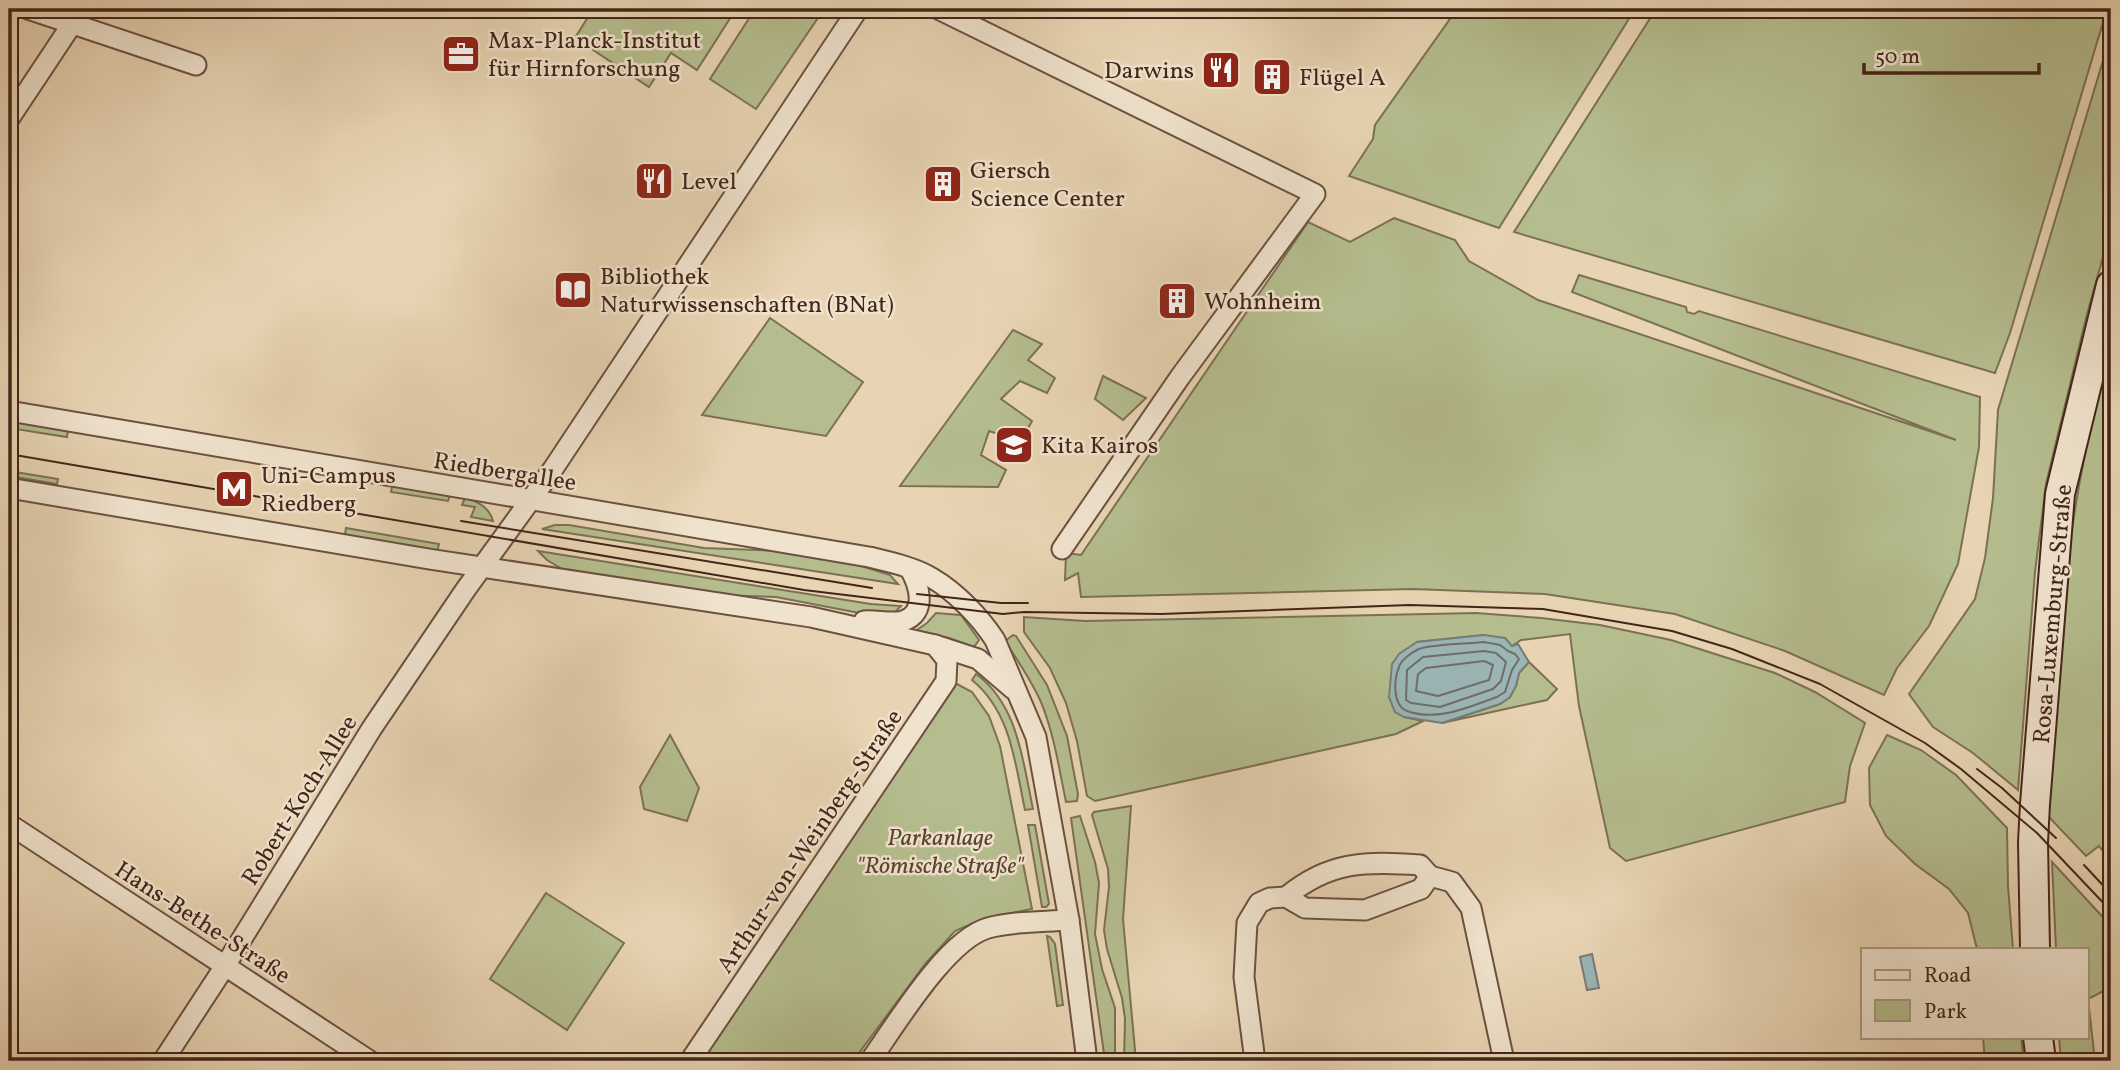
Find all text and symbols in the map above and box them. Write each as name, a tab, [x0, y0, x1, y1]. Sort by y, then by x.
place label: Max-Planck-Institut für Hirnforschung	[488, 25, 701, 87]
scale bar	[1864, 32, 2039, 76]
office icon: Max-Planck-Institut für Hirnforschung	[440, 33, 482, 75]
text: 50 m	[1875, 43, 1920, 72]
restaurant icon: Darwins	[1200, 49, 1242, 91]
place label: Darwins	[1104, 55, 1194, 89]
building icon: Flügel A	[1251, 56, 1293, 98]
place label: Flügel A	[1299, 62, 1386, 96]
place label: Giersch Science Center	[970, 155, 1125, 217]
restaurant icon: Level	[633, 160, 675, 202]
building icon: Giersch Science Center	[922, 163, 964, 205]
place label: Level	[681, 166, 737, 200]
place label: Bibliothek Naturwissenschaften (BNat)	[600, 261, 894, 323]
library icon: Bibliothek Naturwissenschaften (BNat)	[552, 269, 594, 311]
building icon: Wohnheim	[1156, 280, 1198, 322]
place label: Wohnheim	[1204, 286, 1321, 320]
school or university icon: Kita Kairos	[993, 424, 1035, 466]
place label: Kita Kairos	[1041, 430, 1158, 464]
street label: Riedbergallee	[431, 445, 579, 501]
place label: Uni-Campus Riedberg	[261, 460, 396, 522]
metro station icon: Uni-Campus Riedberg	[213, 468, 255, 510]
street label: Rosa-Luxemburg-Straße	[2026, 483, 2082, 745]
street label: Arthur-von-Weinberg-Straße	[709, 703, 912, 981]
street label: Robert-Koch-Allee	[234, 709, 367, 893]
park label: Parkanlage "Römische Straße"	[856, 822, 1025, 884]
street label: Hans-Bethe-Straße	[107, 854, 297, 993]
legend	[1861, 948, 2088, 1038]
text: Road	[1924, 962, 1971, 991]
text: Park	[1924, 998, 1967, 1027]

